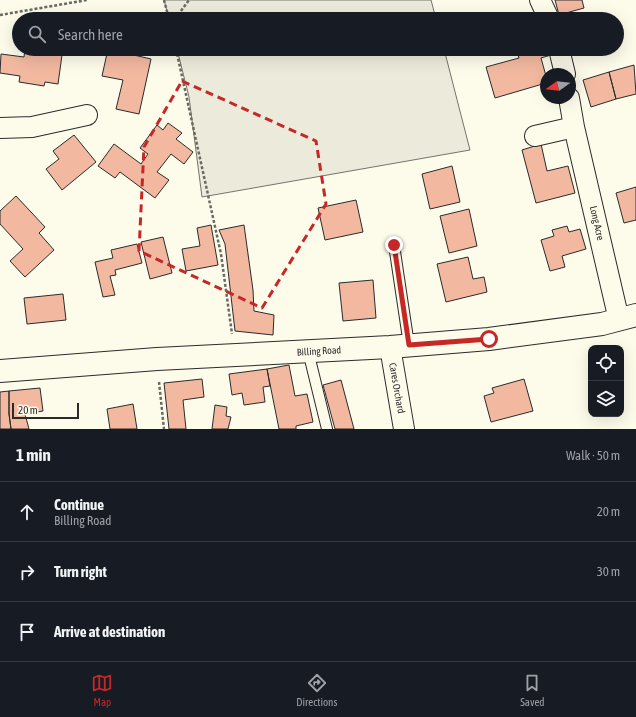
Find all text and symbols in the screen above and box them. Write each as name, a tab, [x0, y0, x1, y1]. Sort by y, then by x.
search box	[12, 12, 624, 56]
icon: search	[26, 23, 48, 45]
text: Search here	[58, 26, 123, 43]
north arrow	[540, 68, 576, 104]
street label: Long Acre	[588, 205, 606, 242]
route end	[385, 236, 403, 254]
route start	[480, 330, 498, 348]
street label: Billing Road	[297, 344, 342, 358]
map controls	[588, 345, 624, 417]
button: locate	[588, 345, 624, 381]
street label: Cares Orchard	[387, 362, 407, 414]
button: layers	[588, 381, 624, 417]
scale bar	[12, 401, 79, 420]
text: 20 m	[18, 404, 38, 416]
text: 1 min	[16, 445, 51, 465]
text: Walk · 50 m	[566, 448, 620, 463]
text: Continue	[54, 496, 104, 513]
icon: ahead	[16, 501, 38, 523]
text: 20 m	[597, 504, 620, 519]
text: Billing Road	[54, 513, 112, 528]
icon: right	[16, 561, 38, 583]
text: Turn right	[54, 563, 107, 580]
text: 30 m	[597, 564, 620, 579]
icon: arrive	[16, 621, 38, 643]
text: Arrive at destination	[54, 623, 165, 640]
tab: Map	[91, 672, 113, 708]
tab: Directions	[296, 672, 337, 708]
tab: Saved	[520, 672, 545, 708]

